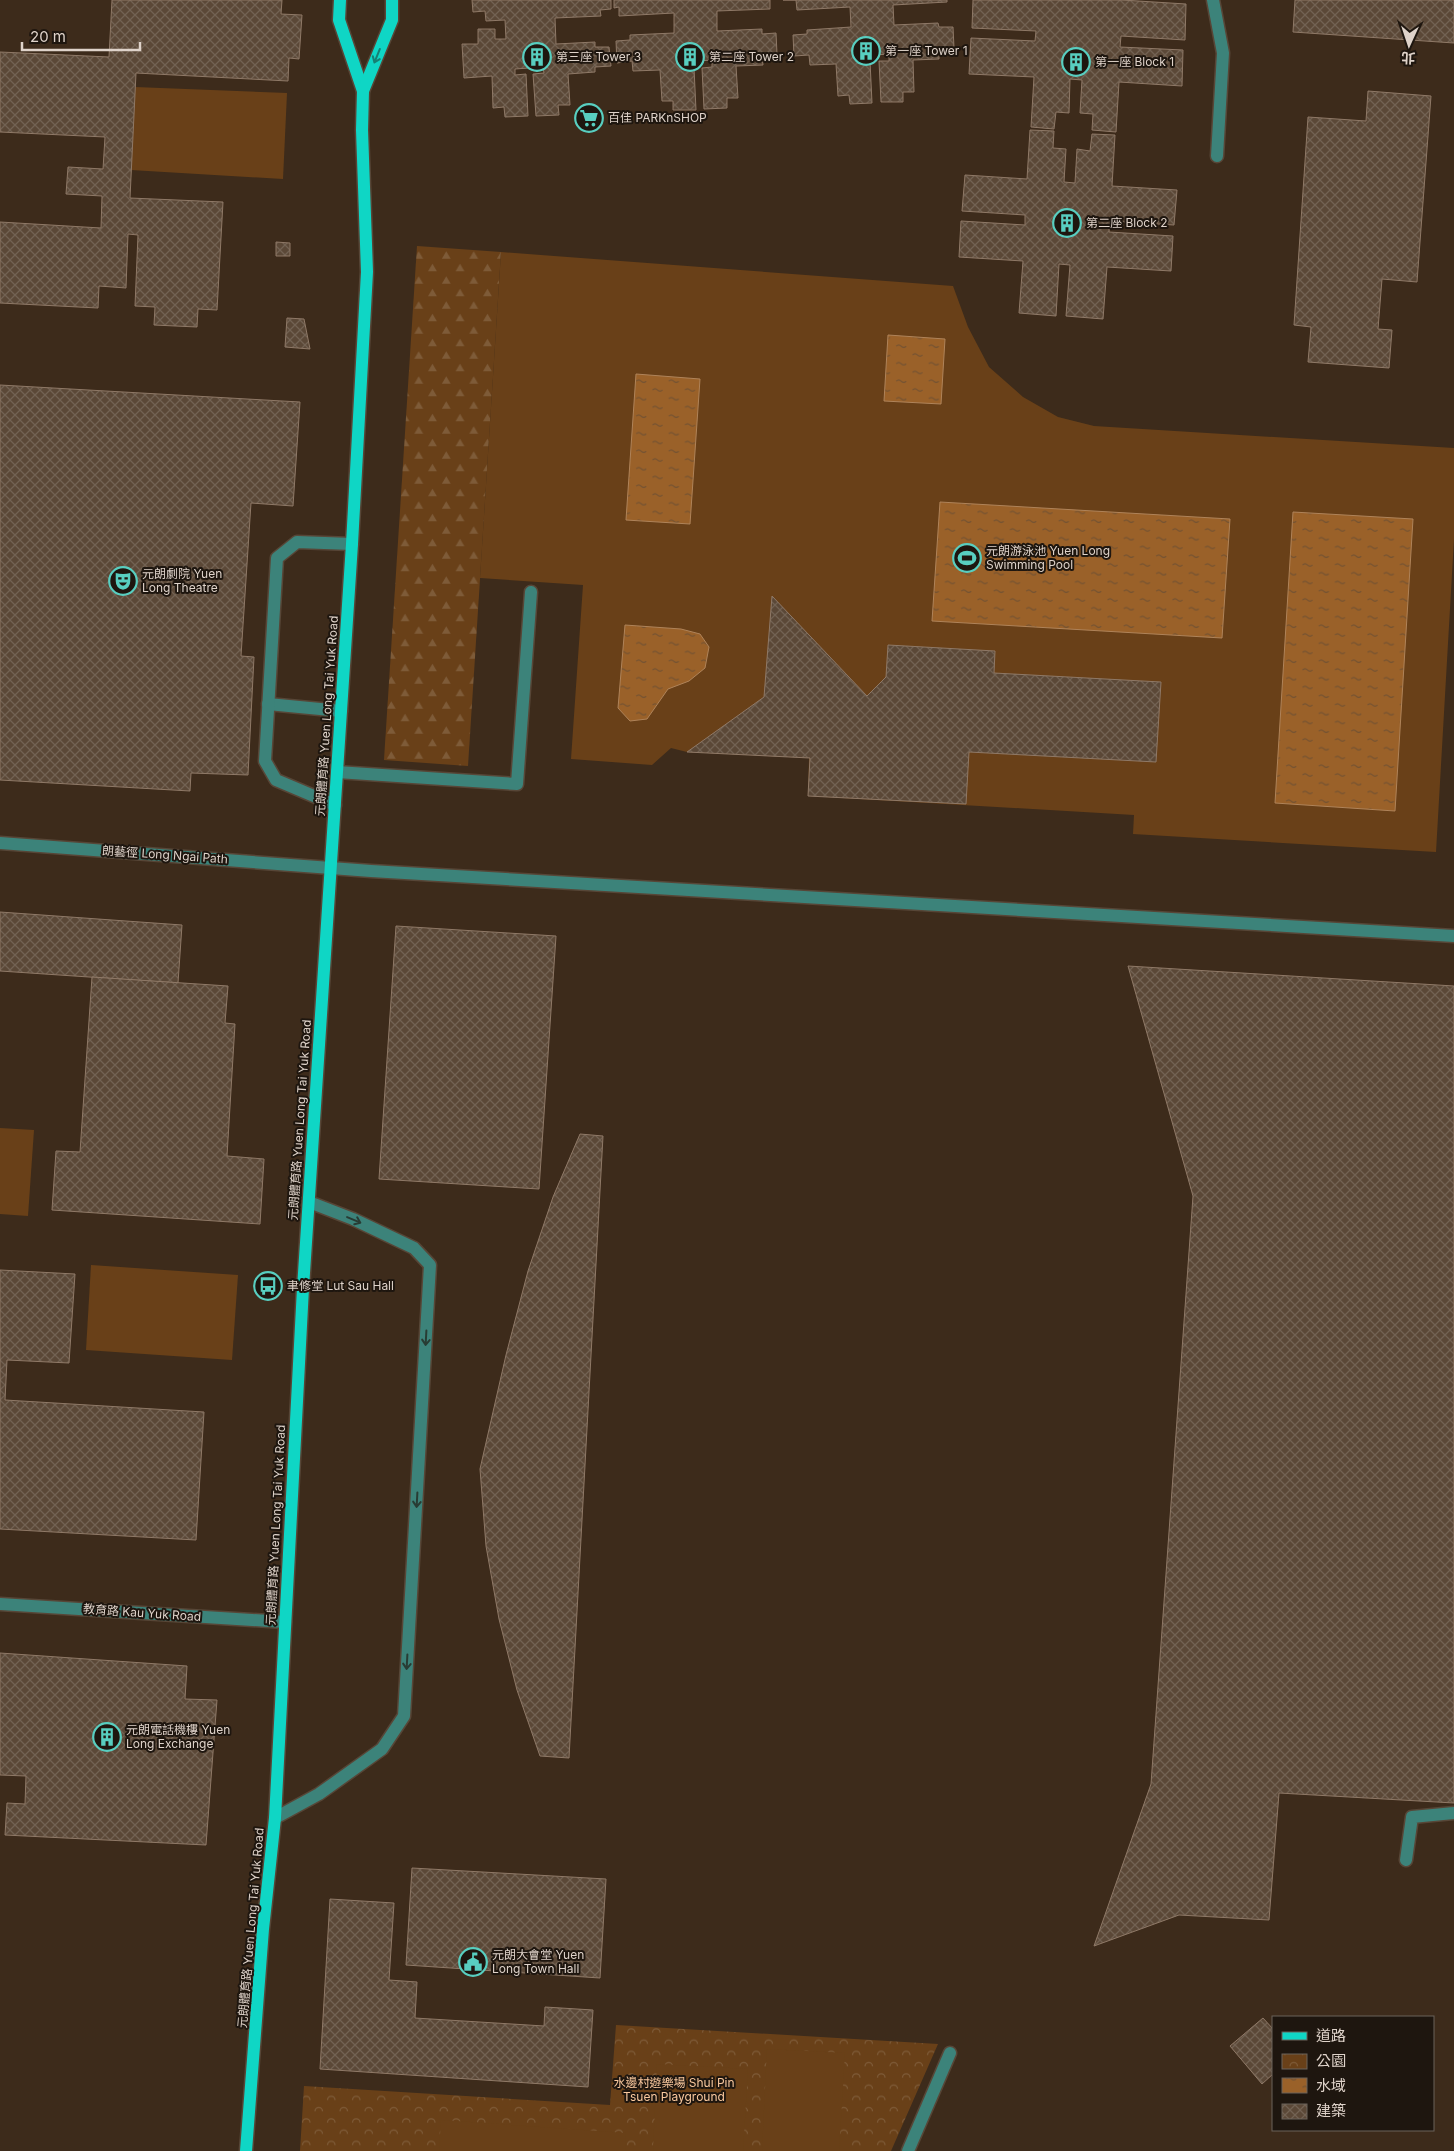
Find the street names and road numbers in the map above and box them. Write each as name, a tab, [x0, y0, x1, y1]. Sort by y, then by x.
street label: 元朗體育路 Yuen Long Tai Yuk Road	[312, 615, 341, 817]
street label: 朗藝徑 Long Ngai Path	[102, 843, 228, 866]
street label: 元朗體育路 Yuen Long Tai Yuk Road	[285, 1019, 314, 1221]
street label: 元朗體育路 Yuen Long Tai Yuk Road	[263, 1424, 288, 1626]
street label: 教育路 Kau Yuk Road	[82, 1601, 202, 1624]
street label: 元朗體育路 Yuen Long Tai Yuk Road	[234, 1827, 267, 2029]

